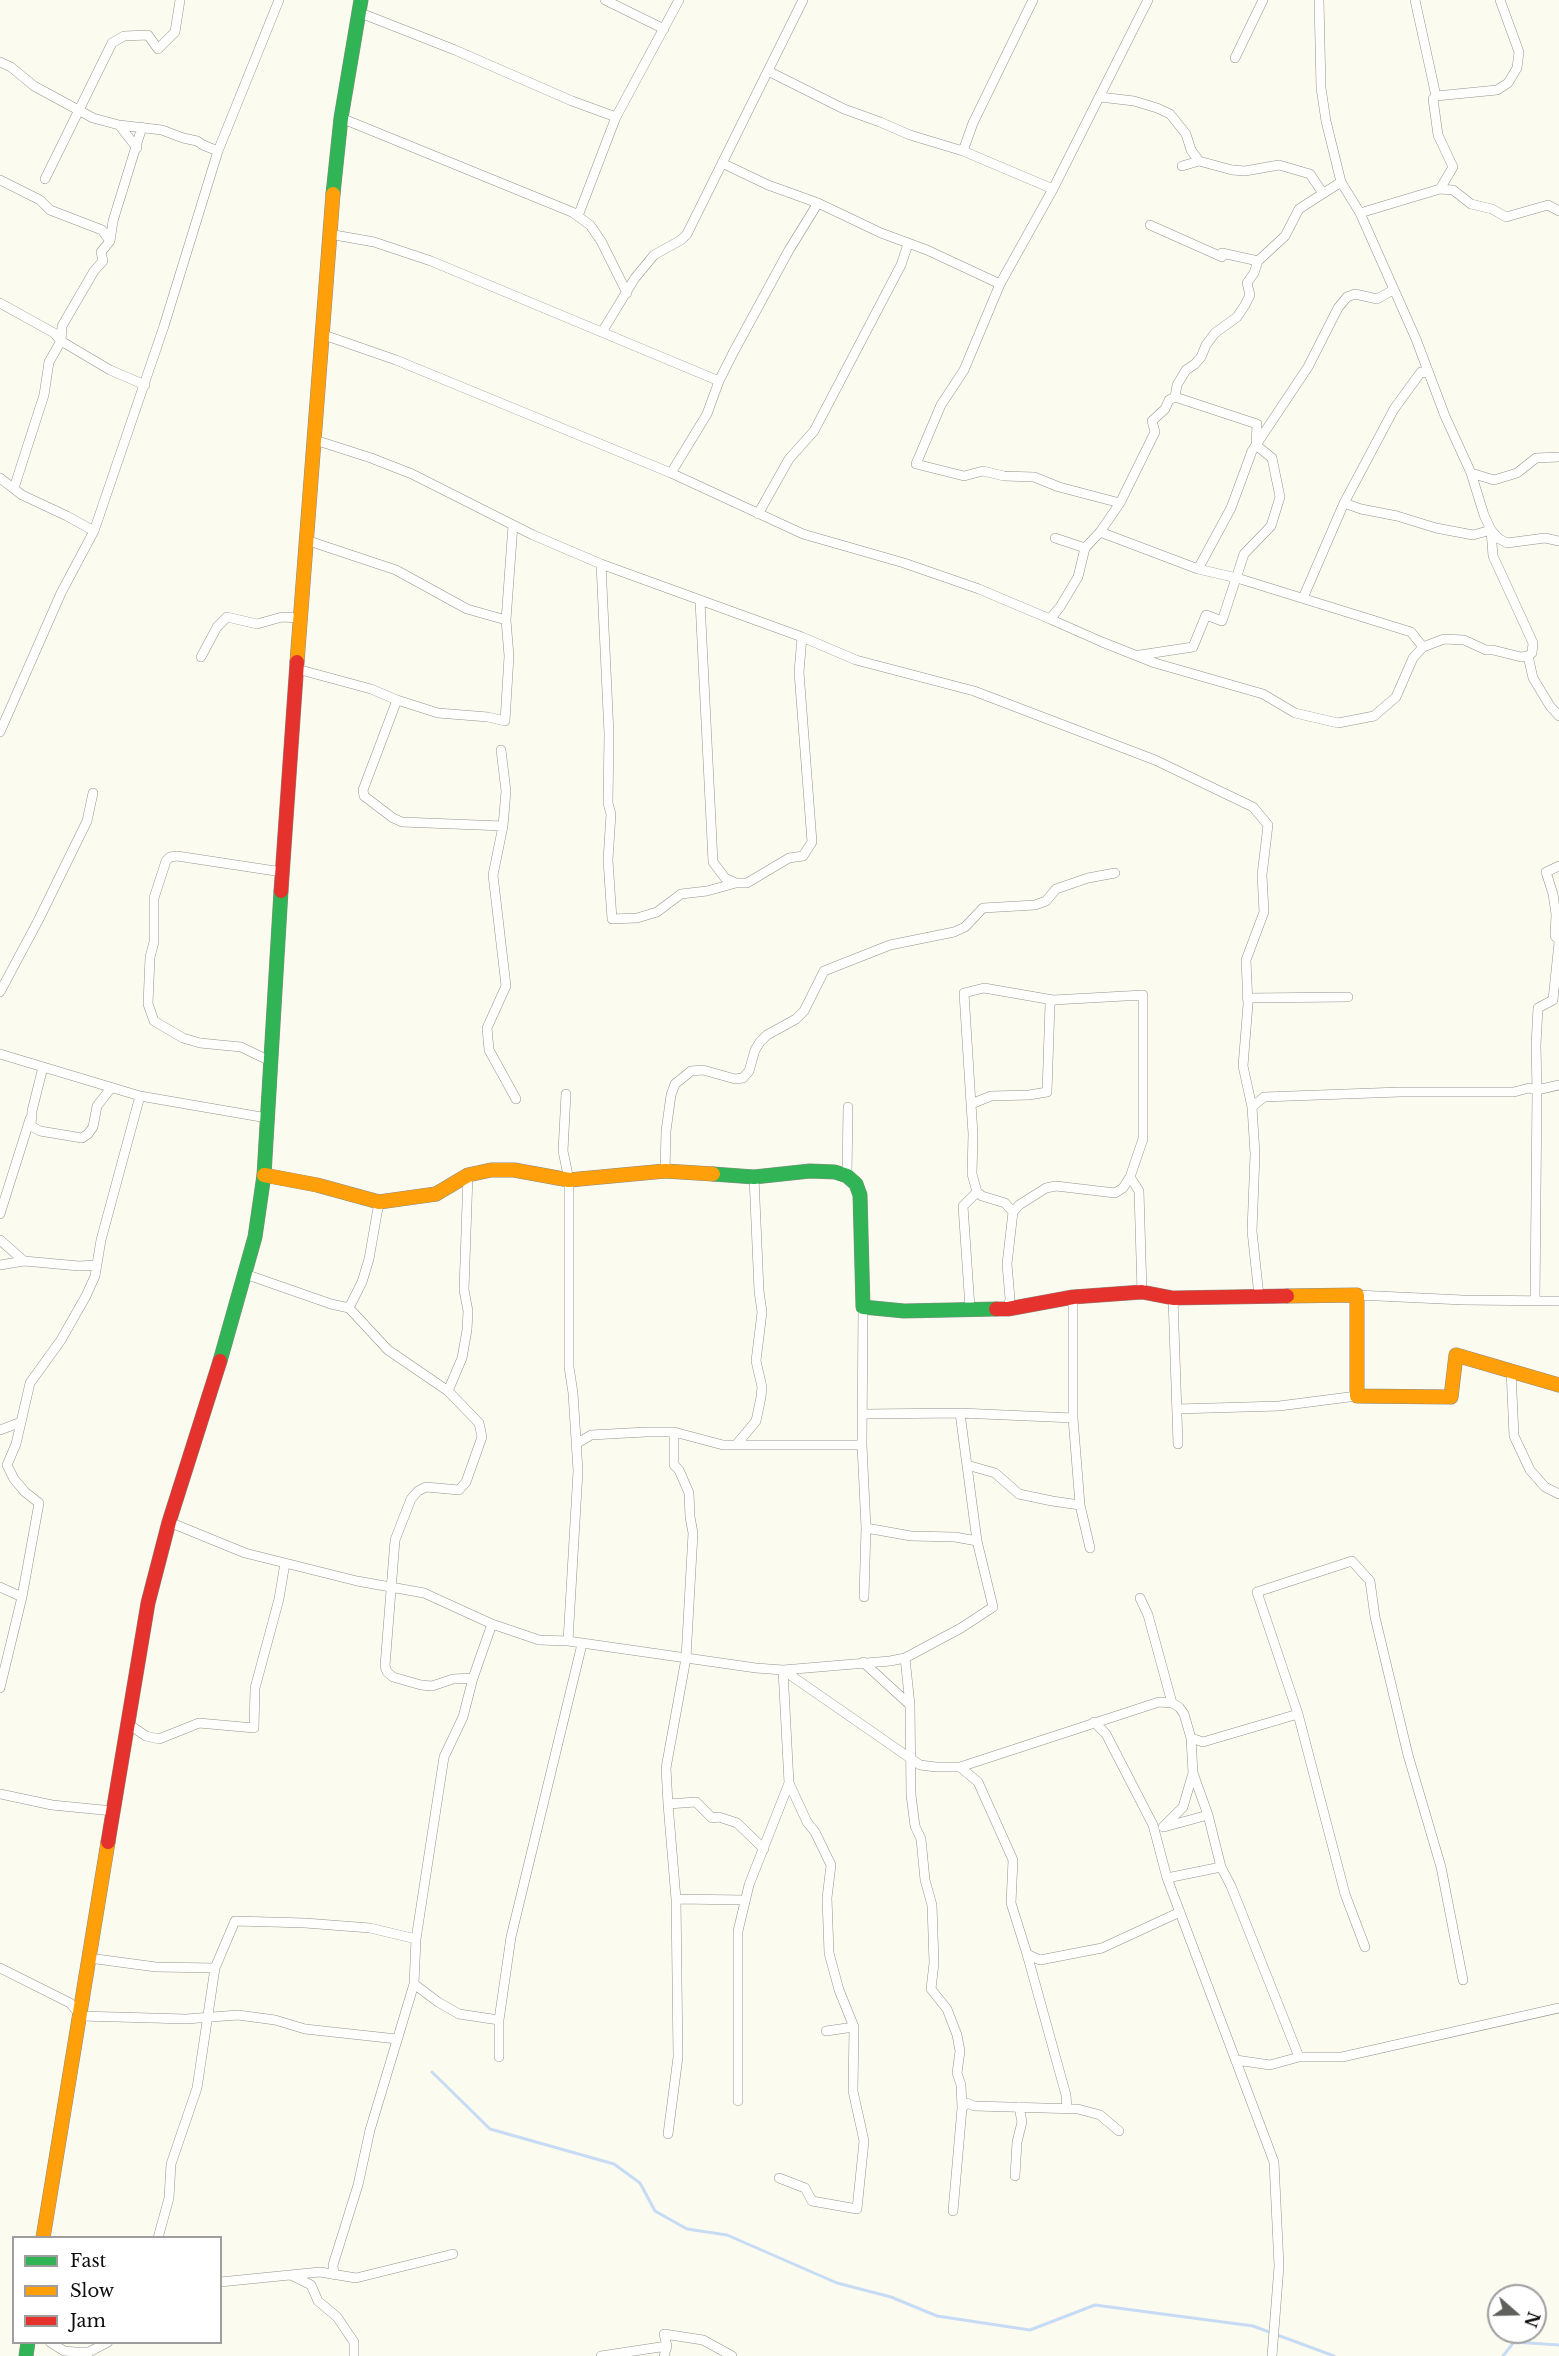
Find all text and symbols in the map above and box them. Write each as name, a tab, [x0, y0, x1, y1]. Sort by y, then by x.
legend	[12, 2236, 222, 2344]
text: Fast	[70, 2250, 106, 2272]
text: Slow	[70, 2280, 114, 2302]
north arrow	[1487, 2284, 1547, 2344]
text: N	[1520, 2309, 1544, 2330]
text: Jam	[70, 2310, 106, 2332]

